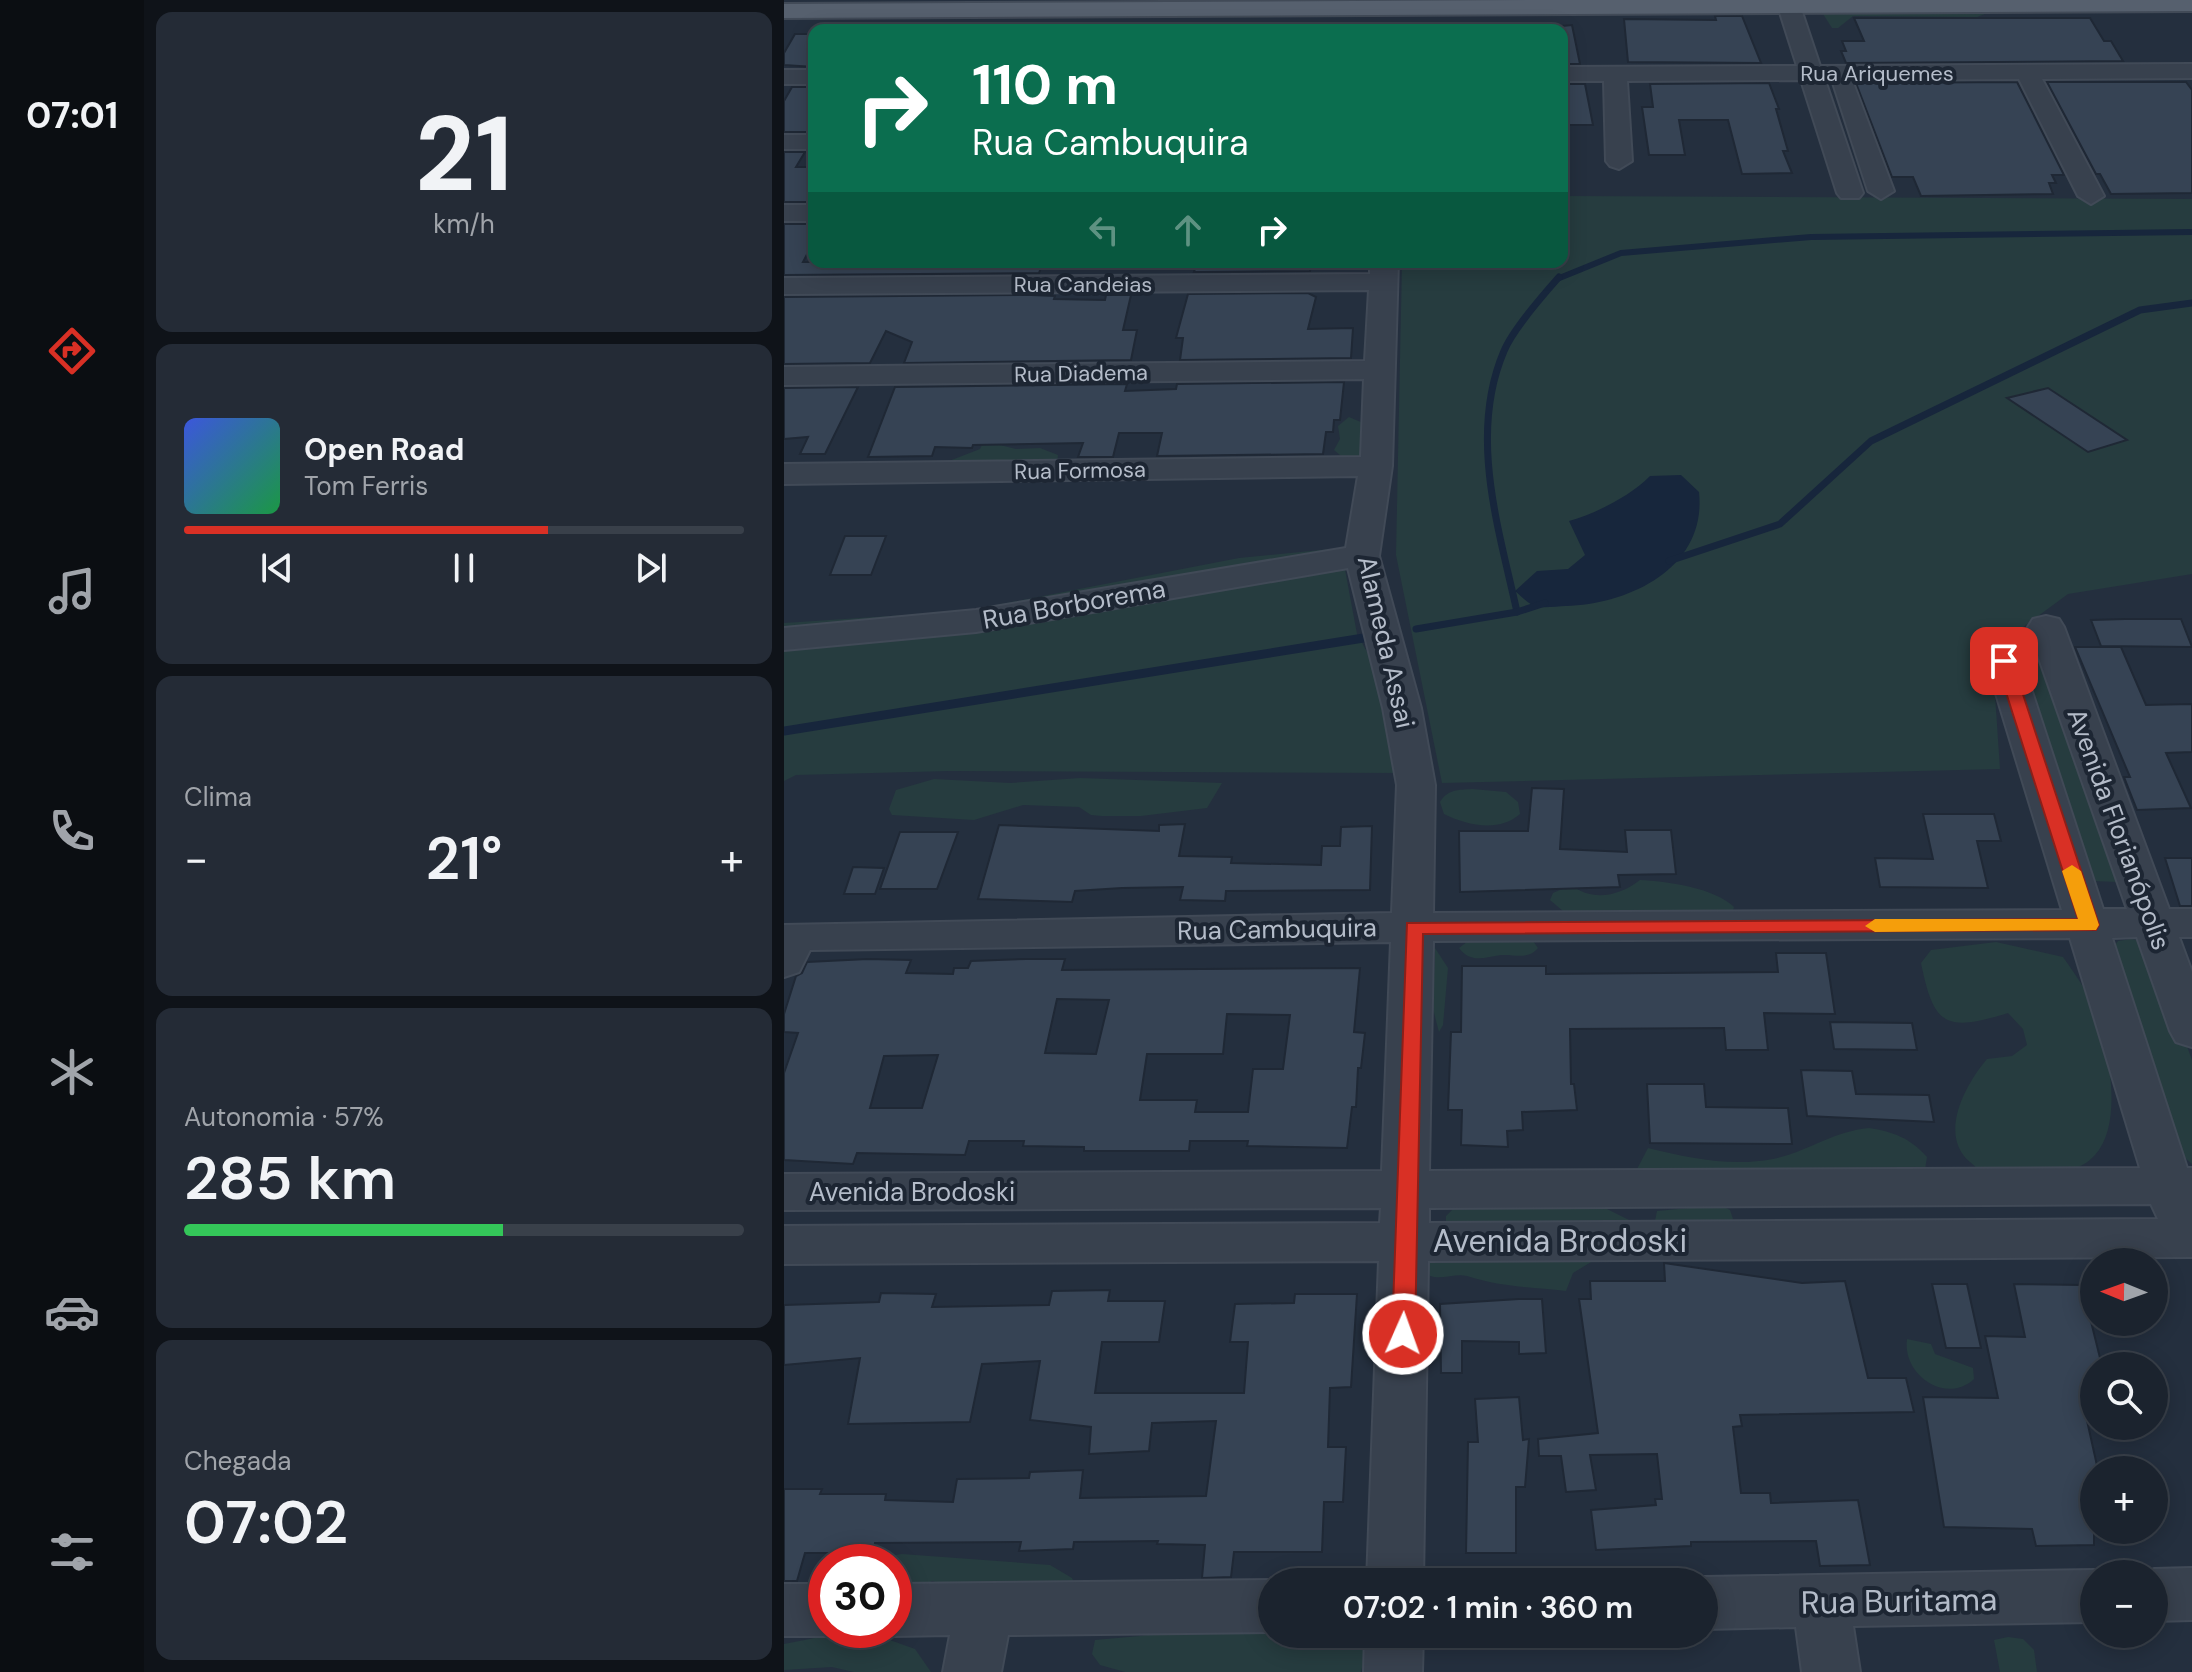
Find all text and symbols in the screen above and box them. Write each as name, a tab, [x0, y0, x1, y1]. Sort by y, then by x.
text: 110 m	[972, 48, 1118, 121]
icon: right	[840, 56, 944, 160]
street label: Rua Ariquemes	[1800, 59, 1954, 88]
text: 21	[415, 87, 513, 222]
text: 07:01	[26, 92, 118, 139]
text: Rua Cambuquira	[972, 119, 1249, 166]
text: km/h	[433, 207, 495, 241]
icon: left	[1082, 208, 1126, 252]
icon: ahead	[1166, 208, 1210, 252]
icon: right	[1250, 208, 1294, 252]
street label: Rua Candeias	[1014, 270, 1152, 299]
icon: directions	[44, 323, 100, 379]
street label: Rua Diadema	[1014, 358, 1148, 389]
text: Open Road	[304, 430, 464, 469]
street label: Rua Formosa	[1014, 455, 1146, 486]
text: Tom Ferris	[304, 469, 428, 503]
icon: previous	[255, 546, 299, 590]
icon: pause	[442, 546, 486, 590]
icon: next	[629, 546, 673, 590]
street label: Alameda Assai	[1350, 552, 1422, 732]
icon: music	[44, 563, 100, 619]
street label: Rua Borborema	[980, 571, 1168, 637]
pin	[1970, 627, 2038, 695]
icon: arrive	[1982, 639, 2026, 683]
street label: Avenida Florianópolis	[2059, 704, 2179, 954]
text: Clima	[184, 780, 252, 814]
icon: phone	[44, 803, 100, 859]
text: 21°	[426, 819, 502, 898]
text: −	[184, 830, 208, 888]
text: +	[720, 830, 744, 888]
street label: Rua Cambuquira	[1177, 910, 1377, 948]
icon: climate	[44, 1044, 100, 1100]
text: Autonomia · 57%	[184, 1100, 384, 1134]
text: 285 km	[184, 1139, 396, 1218]
street label: Avenida Brodoski	[809, 1175, 1015, 1209]
street label: Avenida Brodoski	[1433, 1220, 1687, 1262]
north arrow	[2080, 1248, 2168, 1336]
map controls	[2080, 1248, 2168, 1648]
icon: car	[44, 1284, 100, 1340]
position arrow	[1361, 1292, 1445, 1376]
button: search	[2080, 1352, 2168, 1440]
text: Chegada	[184, 1444, 291, 1478]
button: +	[2080, 1456, 2168, 1544]
text: 07:02	[184, 1483, 348, 1562]
icon: filters	[44, 1524, 100, 1580]
speed limit sign: 30	[808, 1544, 912, 1648]
button: −	[2080, 1560, 2168, 1648]
street label: Rua Buritama	[1801, 1578, 1997, 1624]
text: 07:02 · 1 min · 360 m	[1343, 1588, 1633, 1627]

